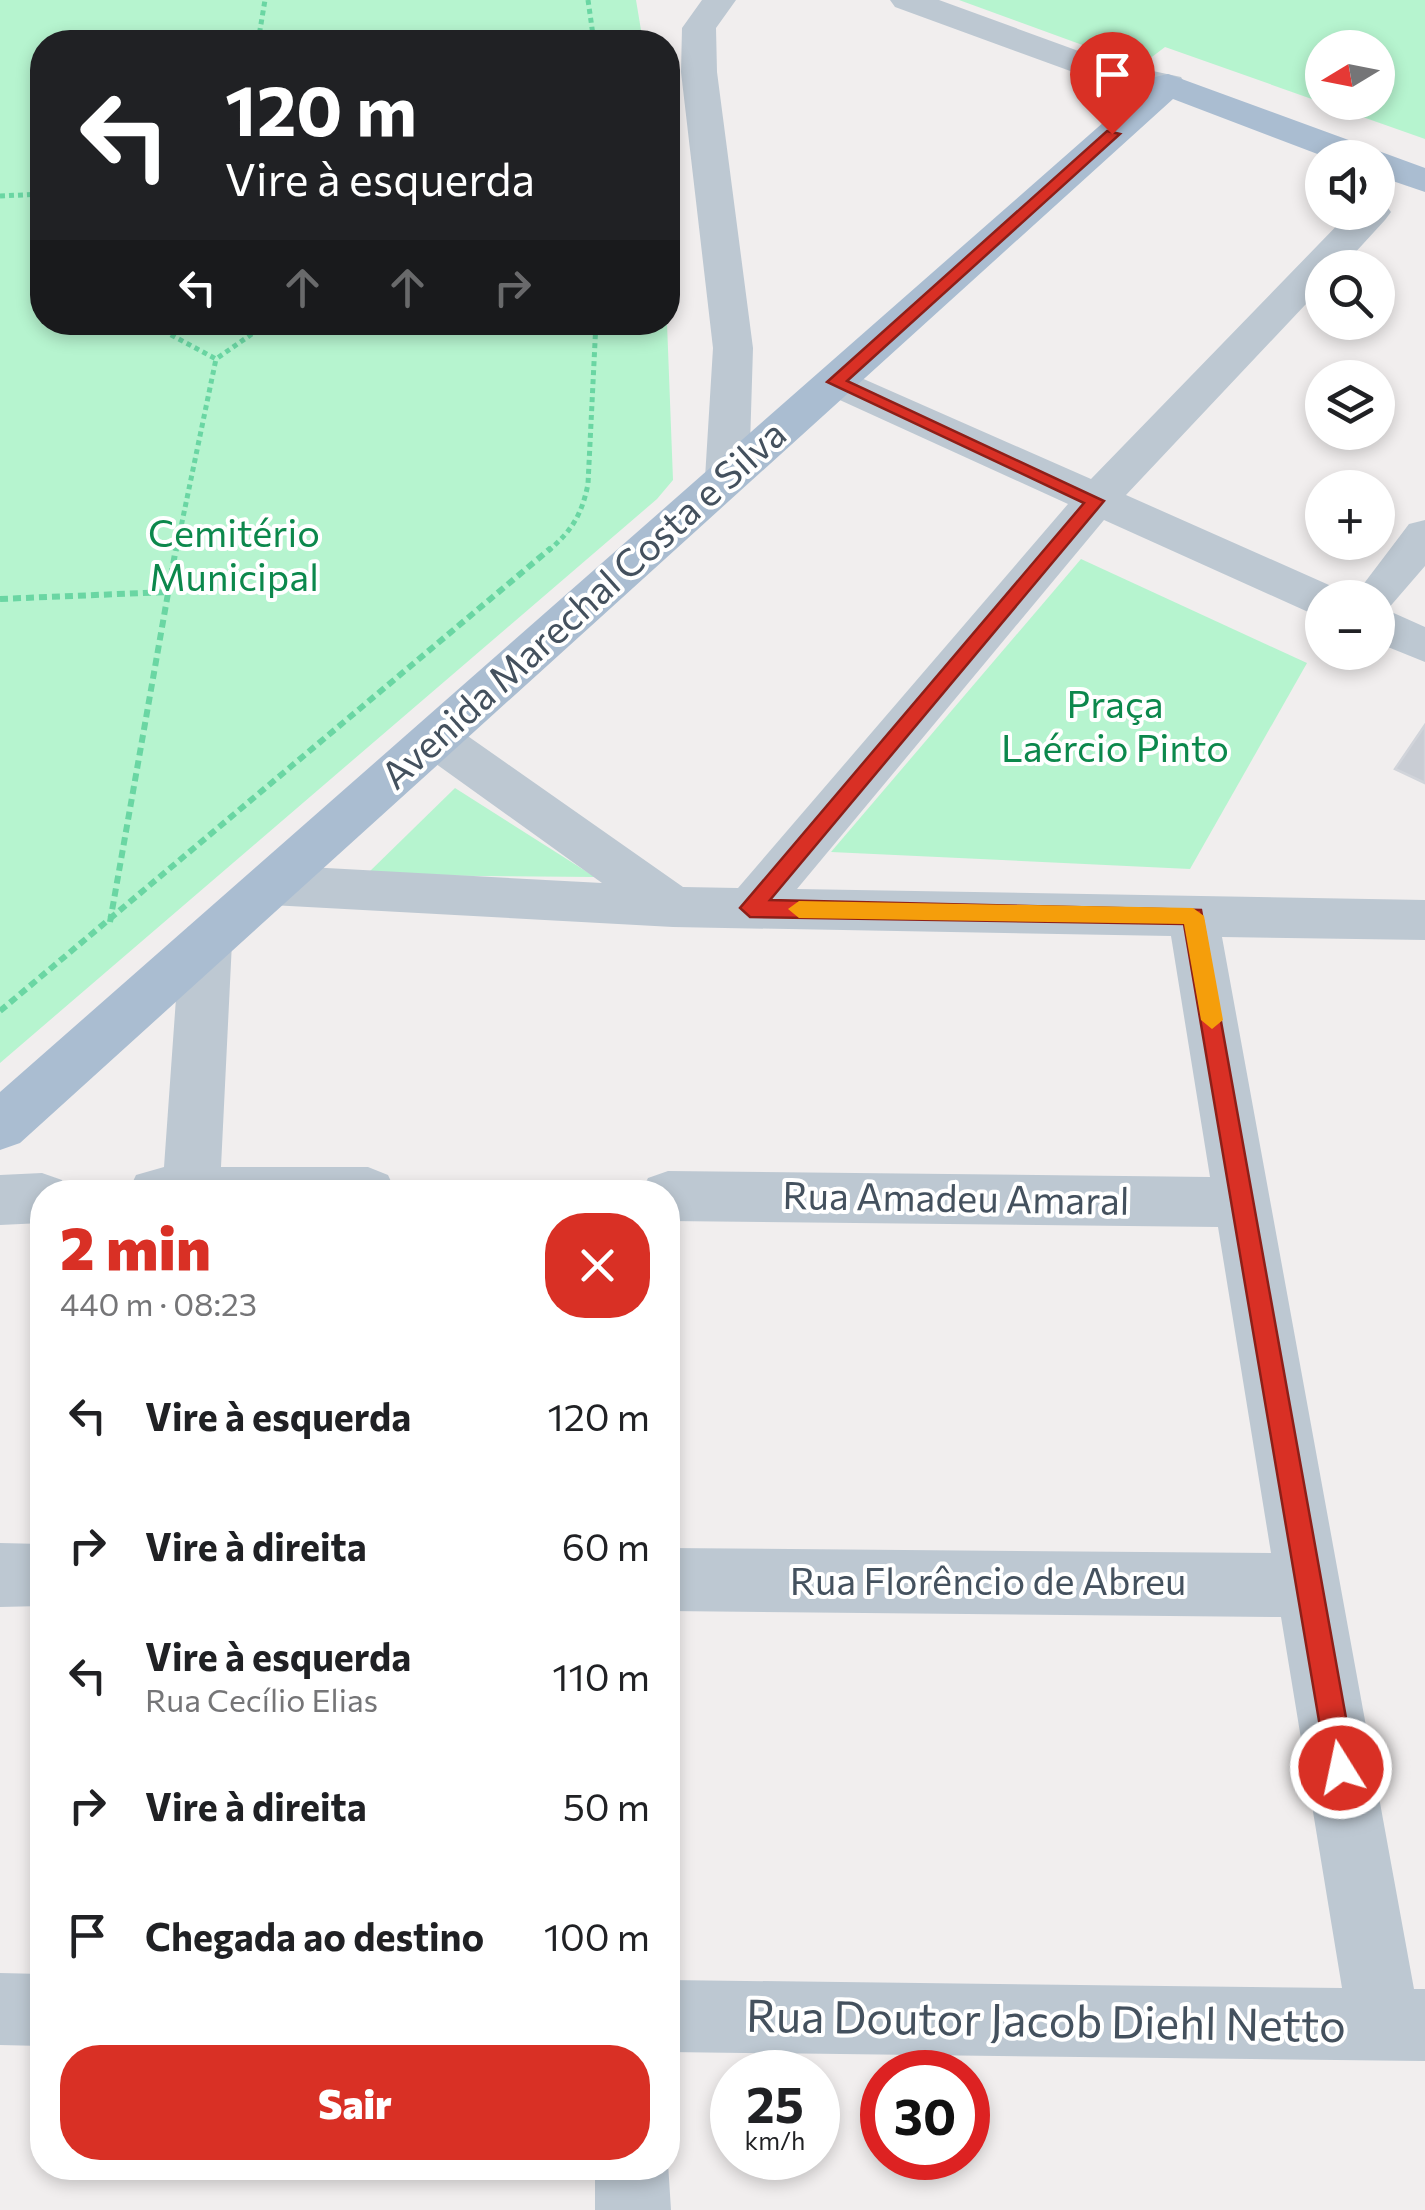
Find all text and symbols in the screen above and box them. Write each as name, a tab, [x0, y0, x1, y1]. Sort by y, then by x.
north arrow	[1305, 30, 1395, 120]
map controls	[1305, 30, 1395, 670]
pin	[1070, 32, 1155, 135]
icon: arrive	[1085, 47, 1140, 102]
text: 120 m	[225, 65, 417, 150]
icon: left	[60, 70, 190, 200]
button: sound	[1305, 140, 1395, 230]
text: Vire à esquerda	[225, 150, 535, 205]
button: search	[1305, 250, 1395, 340]
icon: left	[170, 260, 225, 315]
icon: ahead	[275, 260, 330, 315]
icon: ahead	[380, 260, 435, 315]
icon: right	[485, 260, 540, 315]
button: layers	[1305, 360, 1395, 450]
street label: Avenida Marechal Costa e Silva	[370, 409, 794, 797]
button: +	[1305, 470, 1395, 560]
park label: Cemitério Municipal	[148, 508, 320, 599]
button: −	[1305, 580, 1395, 670]
park label: Praça Laércio Pinto	[1001, 679, 1229, 770]
street label: Rua Amadeu Amaral	[782, 1170, 1130, 1223]
text: 2 min	[60, 1209, 211, 1282]
button: close	[545, 1213, 650, 1318]
text: 440 m · 08:23	[60, 1283, 257, 1323]
icon: left	[60, 1388, 115, 1443]
text: Vire à esquerda	[145, 1392, 411, 1439]
text: 120 m	[548, 1392, 650, 1439]
icon: right	[60, 1518, 115, 1573]
text: Vire à direita	[145, 1522, 367, 1569]
text: 60 m	[562, 1522, 650, 1569]
street label: Rua Florêncio de Abreu	[790, 1556, 1186, 1603]
text: Vire à esquerda	[145, 1632, 411, 1679]
icon: left	[60, 1648, 115, 1703]
text: 110 m	[552, 1652, 650, 1699]
text: Rua Cecílio Elias	[145, 1679, 378, 1719]
position arrow	[1289, 1716, 1393, 1820]
icon: right	[60, 1778, 115, 1833]
text: Vire à direita	[145, 1782, 367, 1829]
text: 50 m	[563, 1782, 650, 1829]
icon: arrive	[60, 1908, 115, 1963]
text: Chegada ao destino	[145, 1912, 484, 1959]
text: 100 m	[544, 1912, 650, 1959]
street label: Rua Doutor Jacob Diehl Netto	[746, 1986, 1347, 2051]
button: Sair	[60, 2045, 650, 2160]
speed limit sign: 30	[860, 2050, 990, 2180]
text: 25	[746, 2072, 804, 2133]
text: km/h	[745, 2125, 805, 2155]

